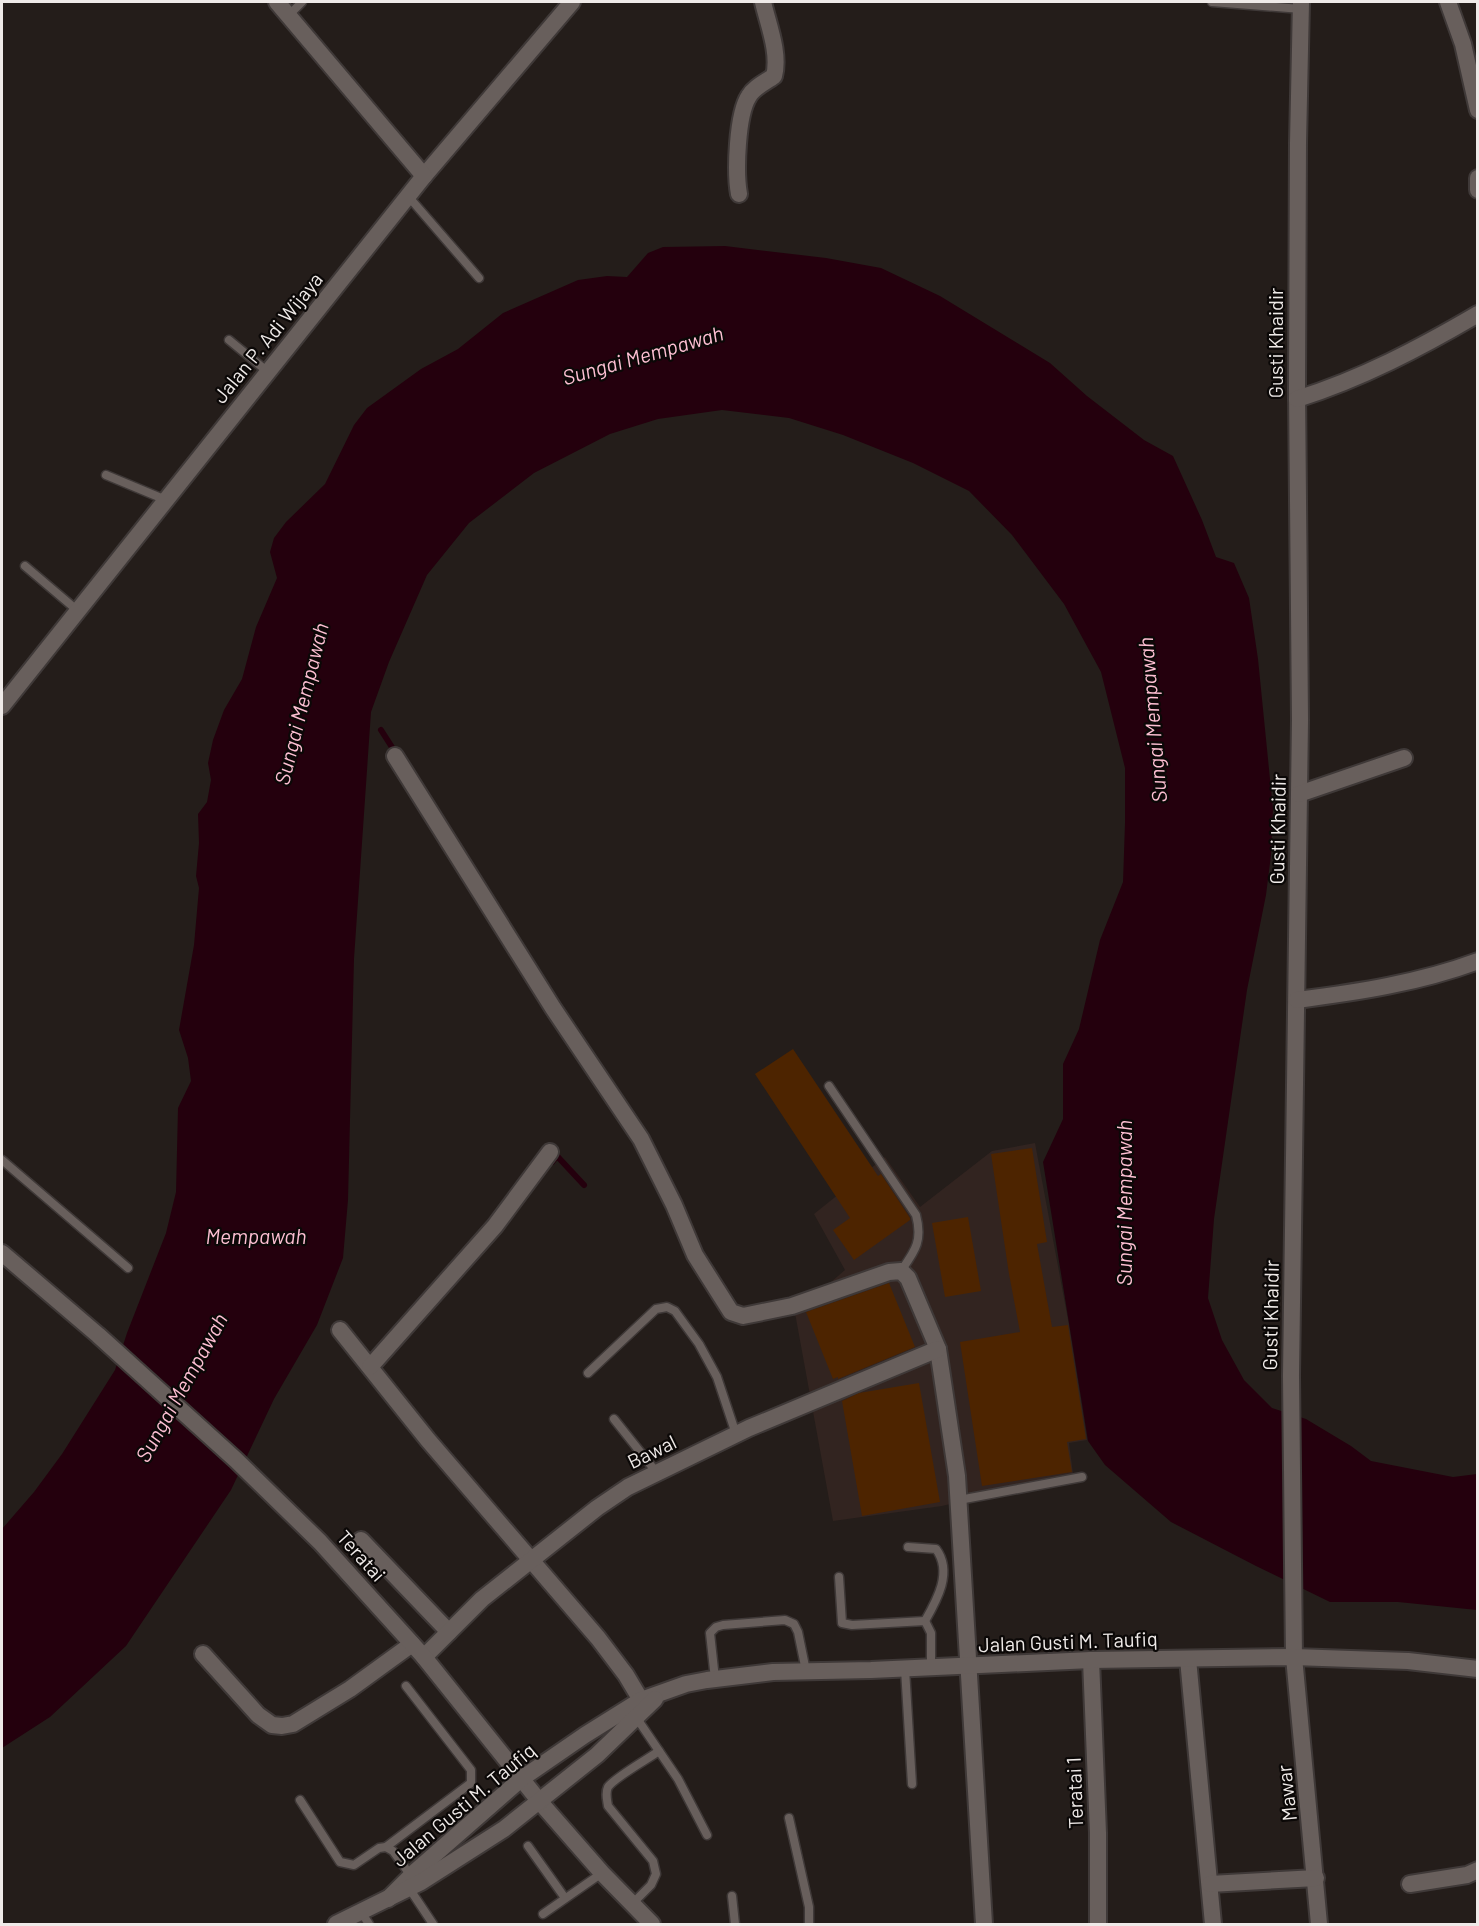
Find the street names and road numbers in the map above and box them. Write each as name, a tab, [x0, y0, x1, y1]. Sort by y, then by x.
street label: Jalan P. Adi Wijaya	[207, 267, 327, 407]
street label: Gusti Khaidir	[1263, 288, 1287, 398]
street label: Gusti Khaidir	[1264, 773, 1290, 884]
street label: Gusti Khaidir	[1257, 1259, 1283, 1370]
street label: Bawal	[623, 1429, 680, 1473]
street label: Teratai	[333, 1525, 391, 1586]
street label: Jalan Gusti M. Taufiq	[978, 1626, 1158, 1656]
street label: Jalan Gusti M. Taufiq	[387, 1737, 540, 1871]
street label: Teratai 1	[1061, 1757, 1087, 1829]
street label: Mawar	[1271, 1764, 1301, 1822]

